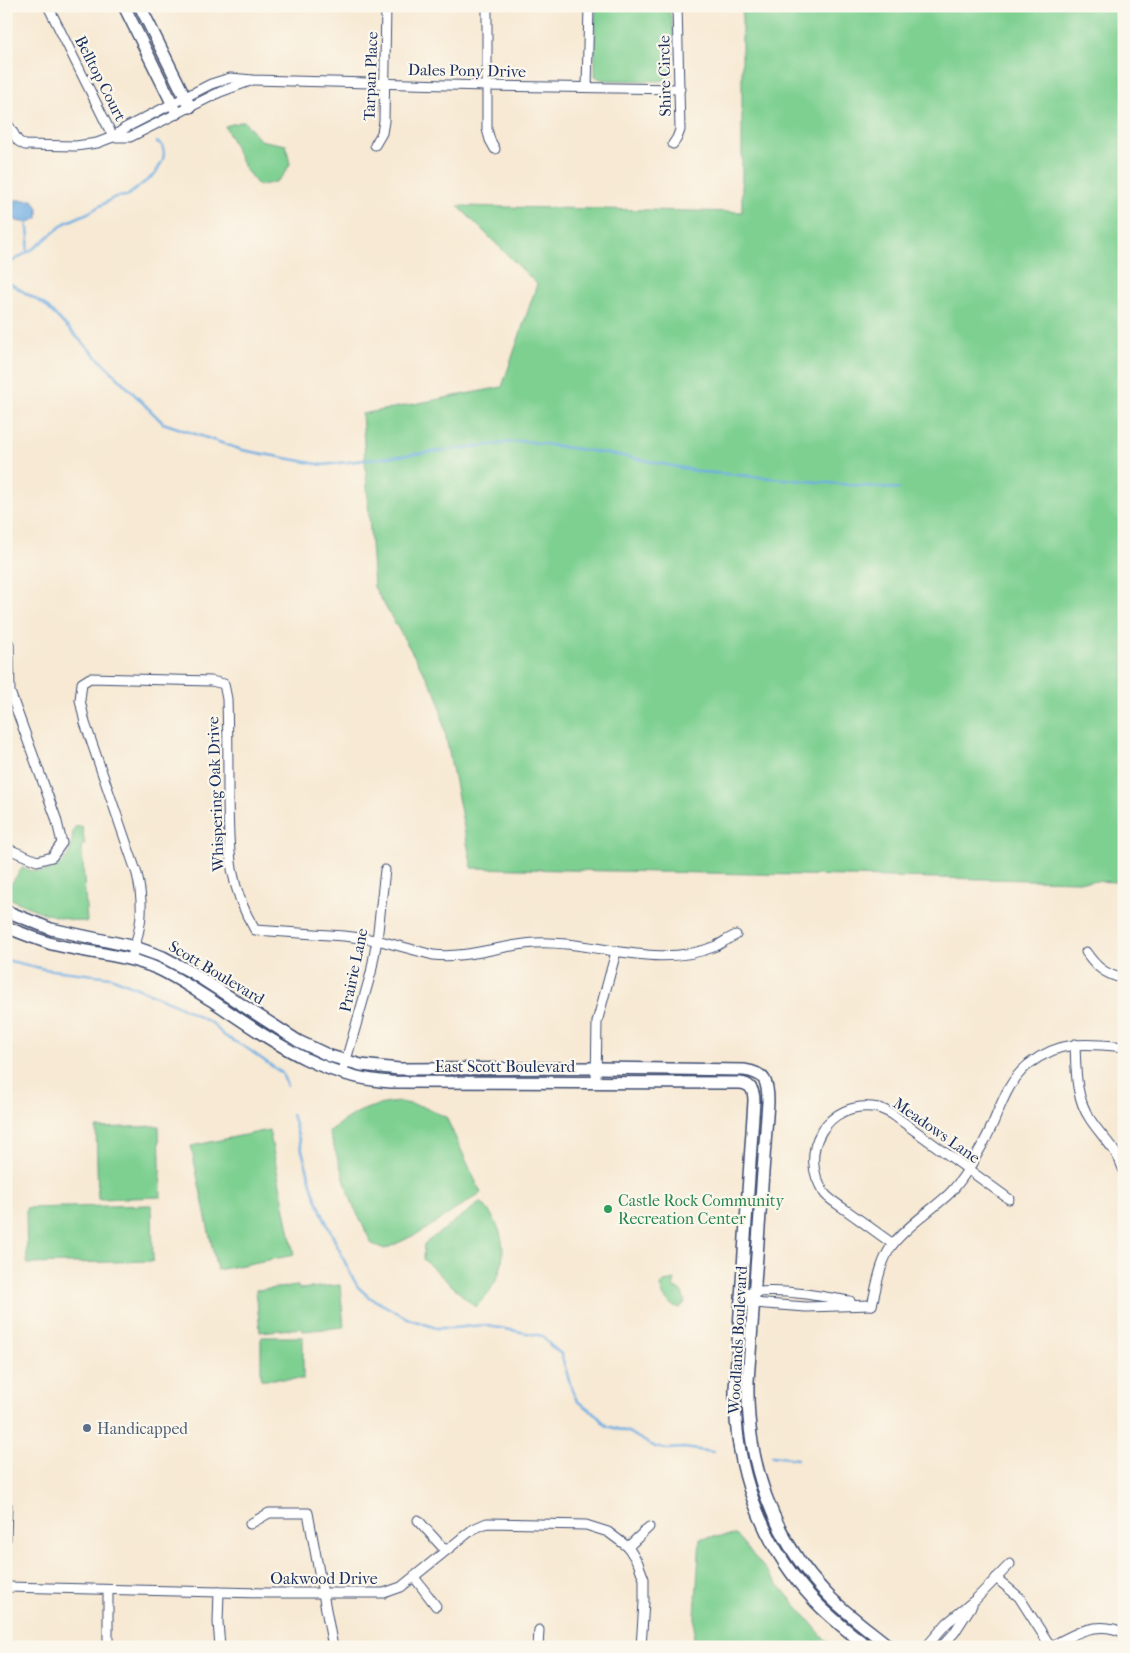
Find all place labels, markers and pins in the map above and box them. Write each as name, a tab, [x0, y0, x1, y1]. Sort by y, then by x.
place label: Castle Rock Community Recreation Center	[618, 1191, 785, 1228]
marker: Castle Rock Community Recreation Center	[602, 1203, 614, 1215]
place label: Handicapped	[97, 1419, 188, 1438]
marker: Handicapped	[81, 1422, 93, 1434]

